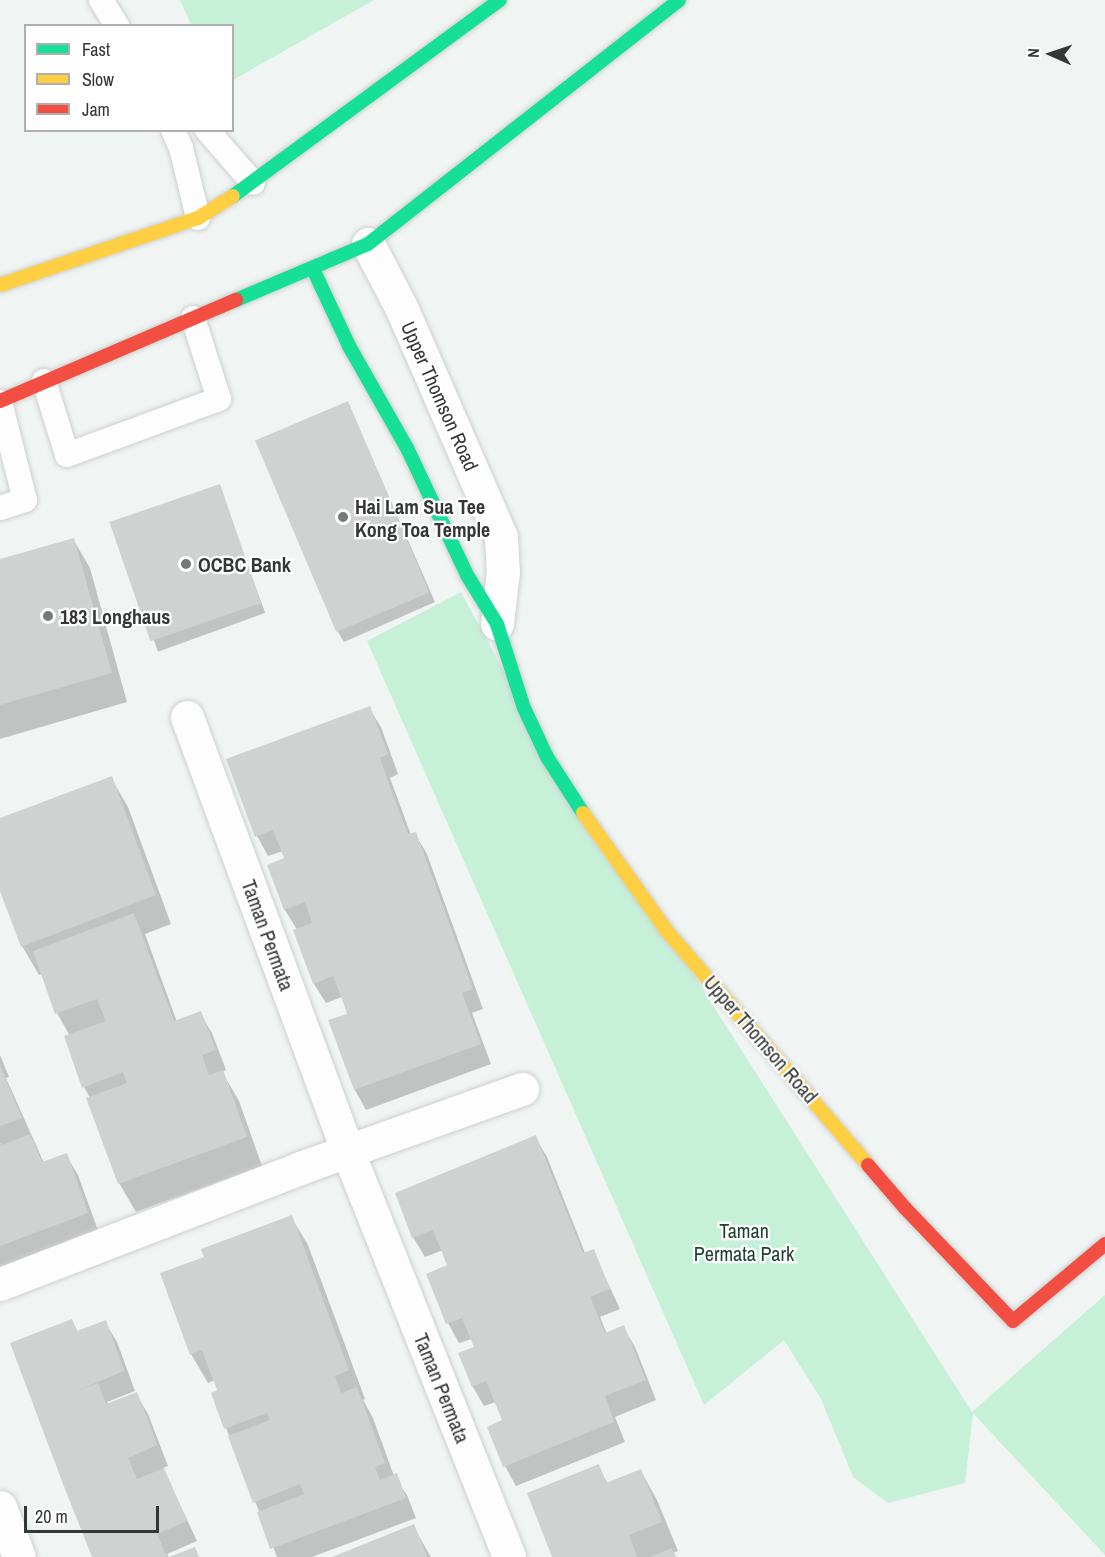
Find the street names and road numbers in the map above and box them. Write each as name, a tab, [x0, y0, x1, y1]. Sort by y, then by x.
street label: Upper Thomson Road	[396, 317, 484, 475]
street label: Taman Permata	[237, 876, 299, 994]
street label: Upper Thomson Road	[699, 970, 823, 1108]
street label: Taman Permata	[409, 1330, 475, 1446]

